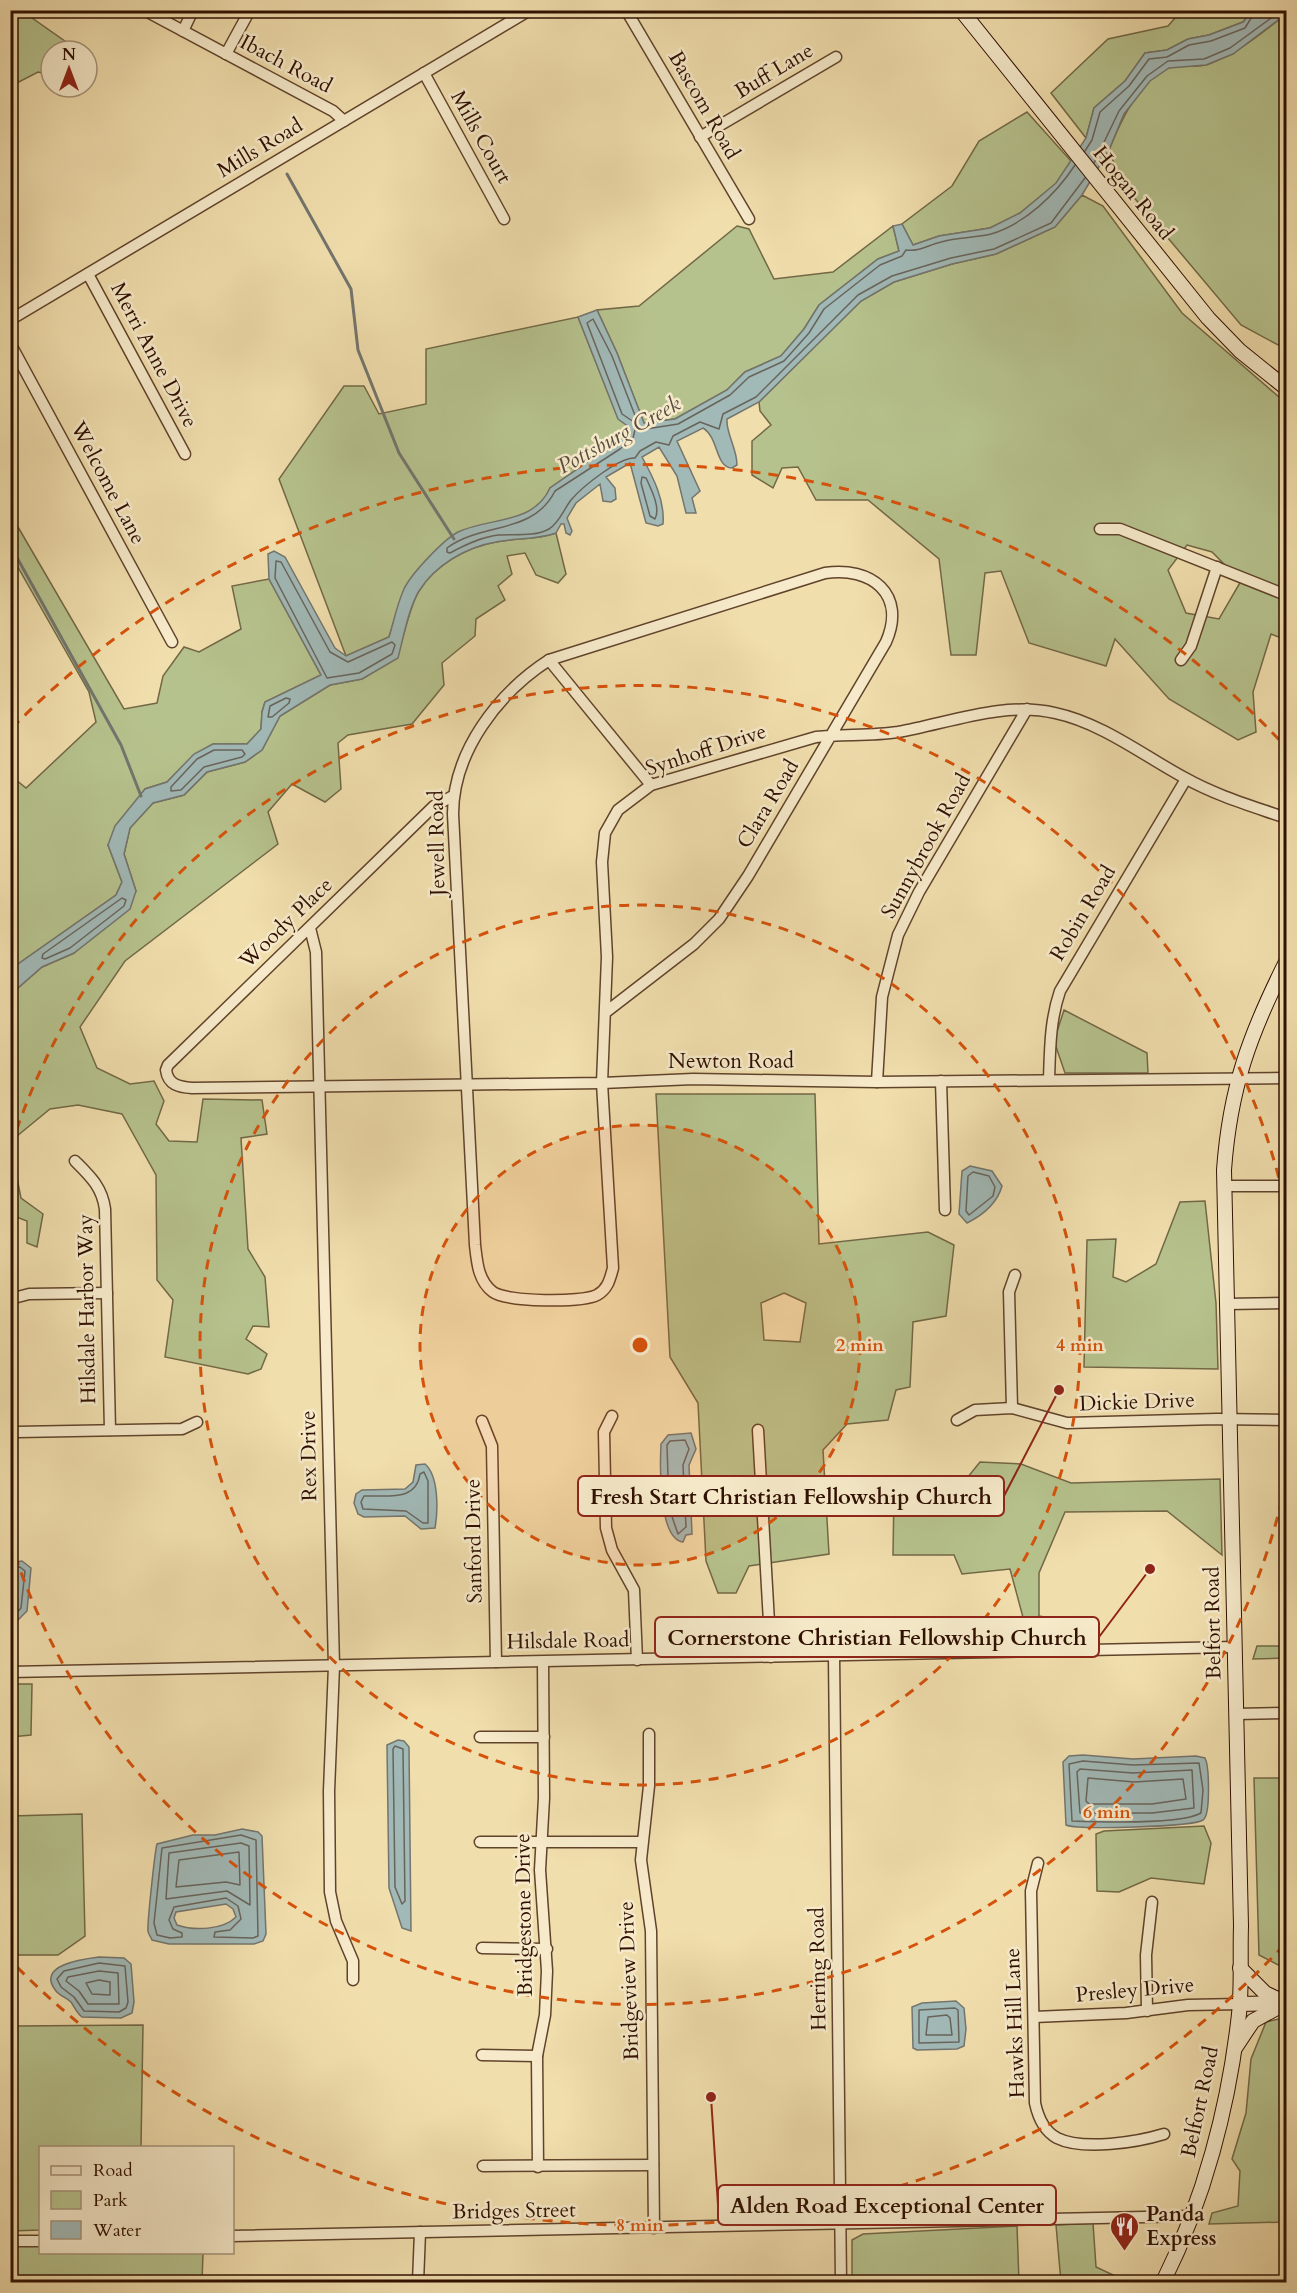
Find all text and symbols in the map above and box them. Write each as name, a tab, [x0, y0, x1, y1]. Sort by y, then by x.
street label: Ibach Road	[235, 28, 337, 100]
street label: Buff Lane	[729, 36, 819, 106]
north arrow	[39, 39, 99, 99]
text: N	[62, 44, 76, 66]
street label: Bascom Road	[661, 45, 747, 165]
street label: Mills Court	[444, 85, 519, 189]
street label: Mills Road	[212, 111, 308, 185]
street label: Hogan Road	[1086, 140, 1180, 246]
street label: Merri Anne Drive	[103, 277, 205, 433]
water label: Pottsburg Creek	[552, 389, 686, 481]
street label: Welcome Lane	[63, 416, 153, 549]
street label: Synhoff Drive	[642, 717, 770, 783]
street label: Clara Road	[730, 754, 806, 854]
street label: Sunnybrook Road	[874, 768, 978, 924]
street label: Jewell Road	[422, 790, 452, 899]
street label: Robin Road	[1043, 860, 1123, 966]
street label: Woody Place	[232, 871, 339, 976]
street label: Newton Road	[668, 1047, 794, 1076]
street label: Hilsdale Harbor Way	[71, 1214, 103, 1404]
text: 2 min	[836, 1333, 884, 1358]
text: 4 min	[1056, 1333, 1104, 1358]
centre of rings	[630, 1335, 650, 1355]
street label: Dickie Drive	[1079, 1385, 1195, 1419]
street label: Rex Drive	[294, 1410, 324, 1502]
callout: Fresh Start Christian Fellowship Church	[578, 1476, 1004, 1516]
street label: Sanford Drive	[458, 1478, 490, 1604]
text: Fresh Start Christian Fellowship Church	[590, 1482, 992, 1512]
street label: Belfort Road	[1198, 1566, 1228, 1680]
callout: Cornerstone Christian Fellowship Church	[655, 1617, 1099, 1657]
text: Cornerstone Christian Fellowship Church	[667, 1623, 1087, 1653]
street label: Hilsdale Road	[506, 1625, 630, 1657]
text: 6 min	[1083, 1800, 1131, 1825]
street label: Bridgestone Drive	[508, 1833, 540, 1997]
street label: Bridgeview Drive	[612, 1901, 646, 2061]
street label: Herring Road	[802, 1907, 834, 2031]
street label: Hawks Hill Lane	[998, 1947, 1032, 2099]
street label: Presley Drive	[1074, 1970, 1196, 2010]
street label: Belfort Road	[1174, 2044, 1226, 2160]
legend	[39, 2146, 234, 2254]
text: Road	[93, 2158, 133, 2183]
callout: Alden Road Exceptional Center	[718, 2185, 1056, 2225]
text: Park	[93, 2188, 128, 2213]
text: Alden Road Exceptional Center	[730, 2191, 1044, 2221]
street label: Bridges Street	[452, 2195, 576, 2227]
place label: Panda Express	[1146, 2200, 1217, 2253]
restaurant icon: Panda Express	[1109, 2210, 1141, 2252]
text: 8 min	[616, 2213, 664, 2238]
text: Water	[92, 2218, 142, 2243]

